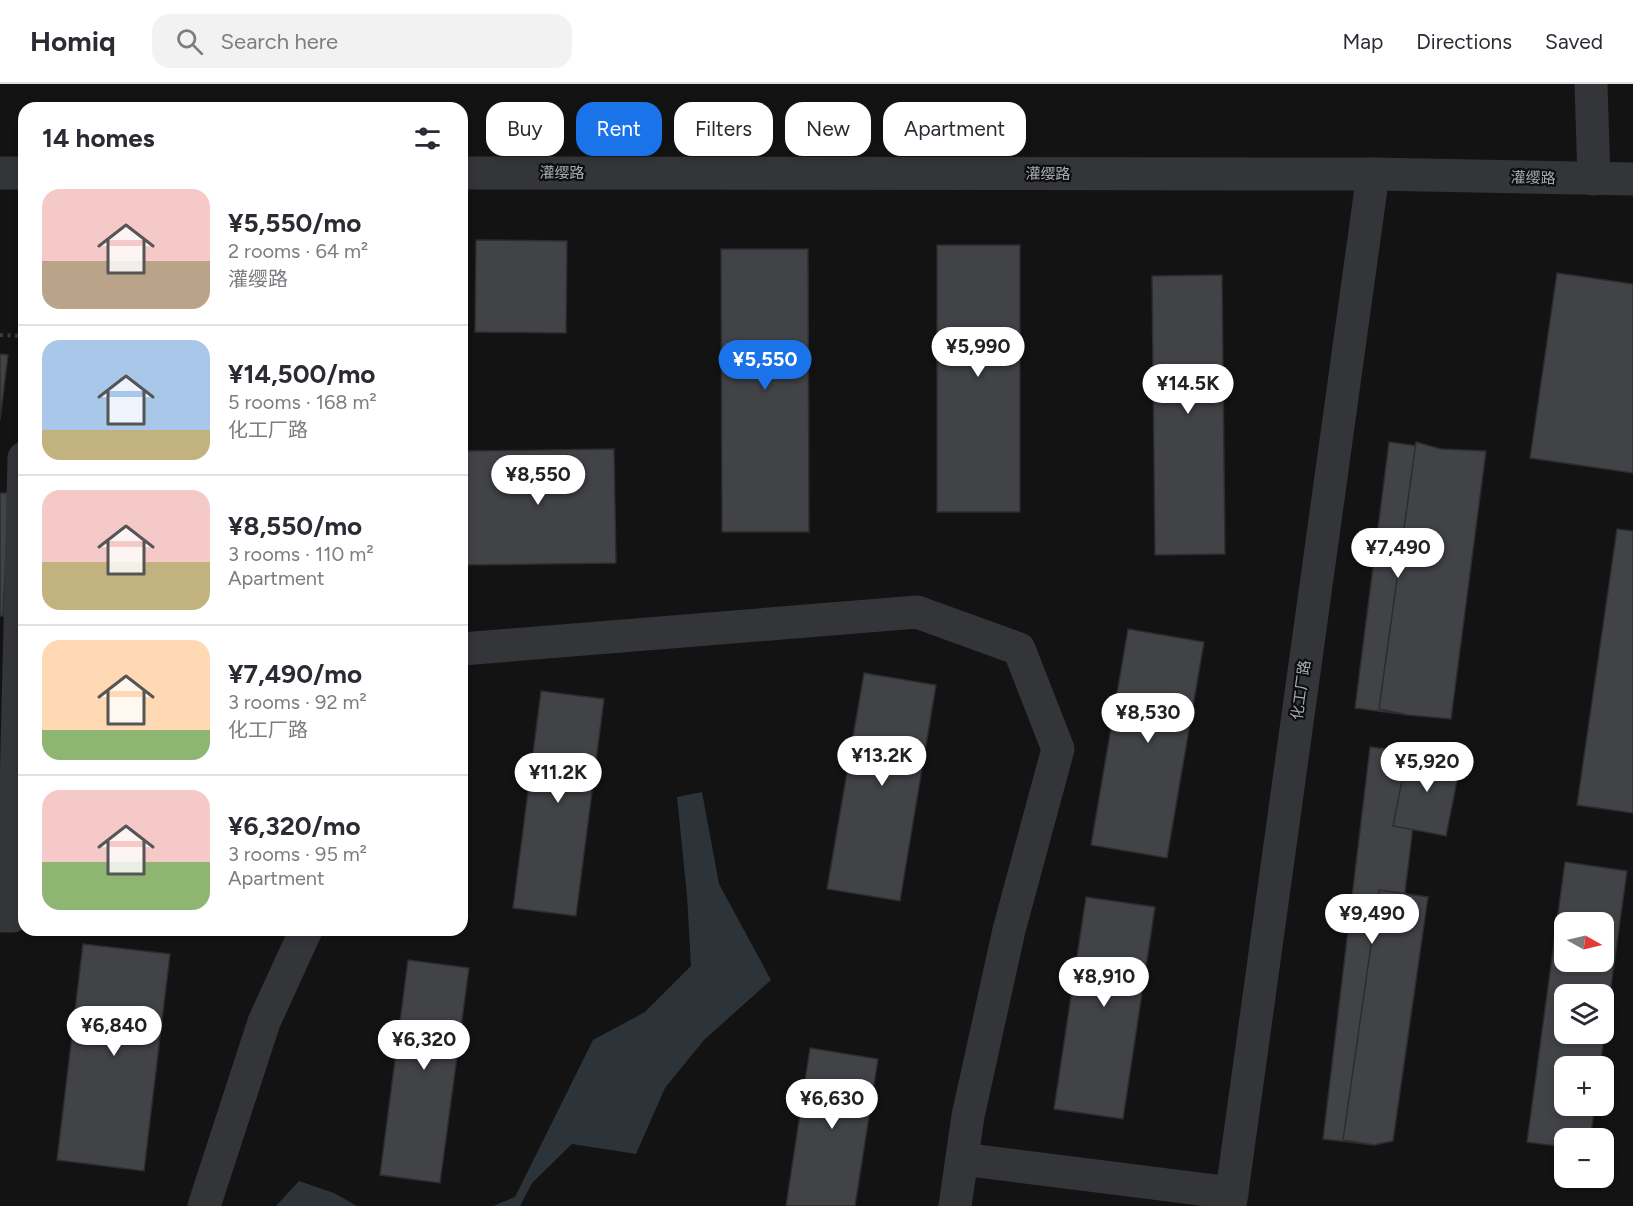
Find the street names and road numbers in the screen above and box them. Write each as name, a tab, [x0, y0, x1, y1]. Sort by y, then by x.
street label: 灌缨路	[539, 164, 585, 182]
street label: 灌缨路	[1025, 165, 1071, 183]
street label: 灌缨路	[1510, 169, 1556, 187]
street label: 化工厂路	[1288, 659, 1314, 721]

